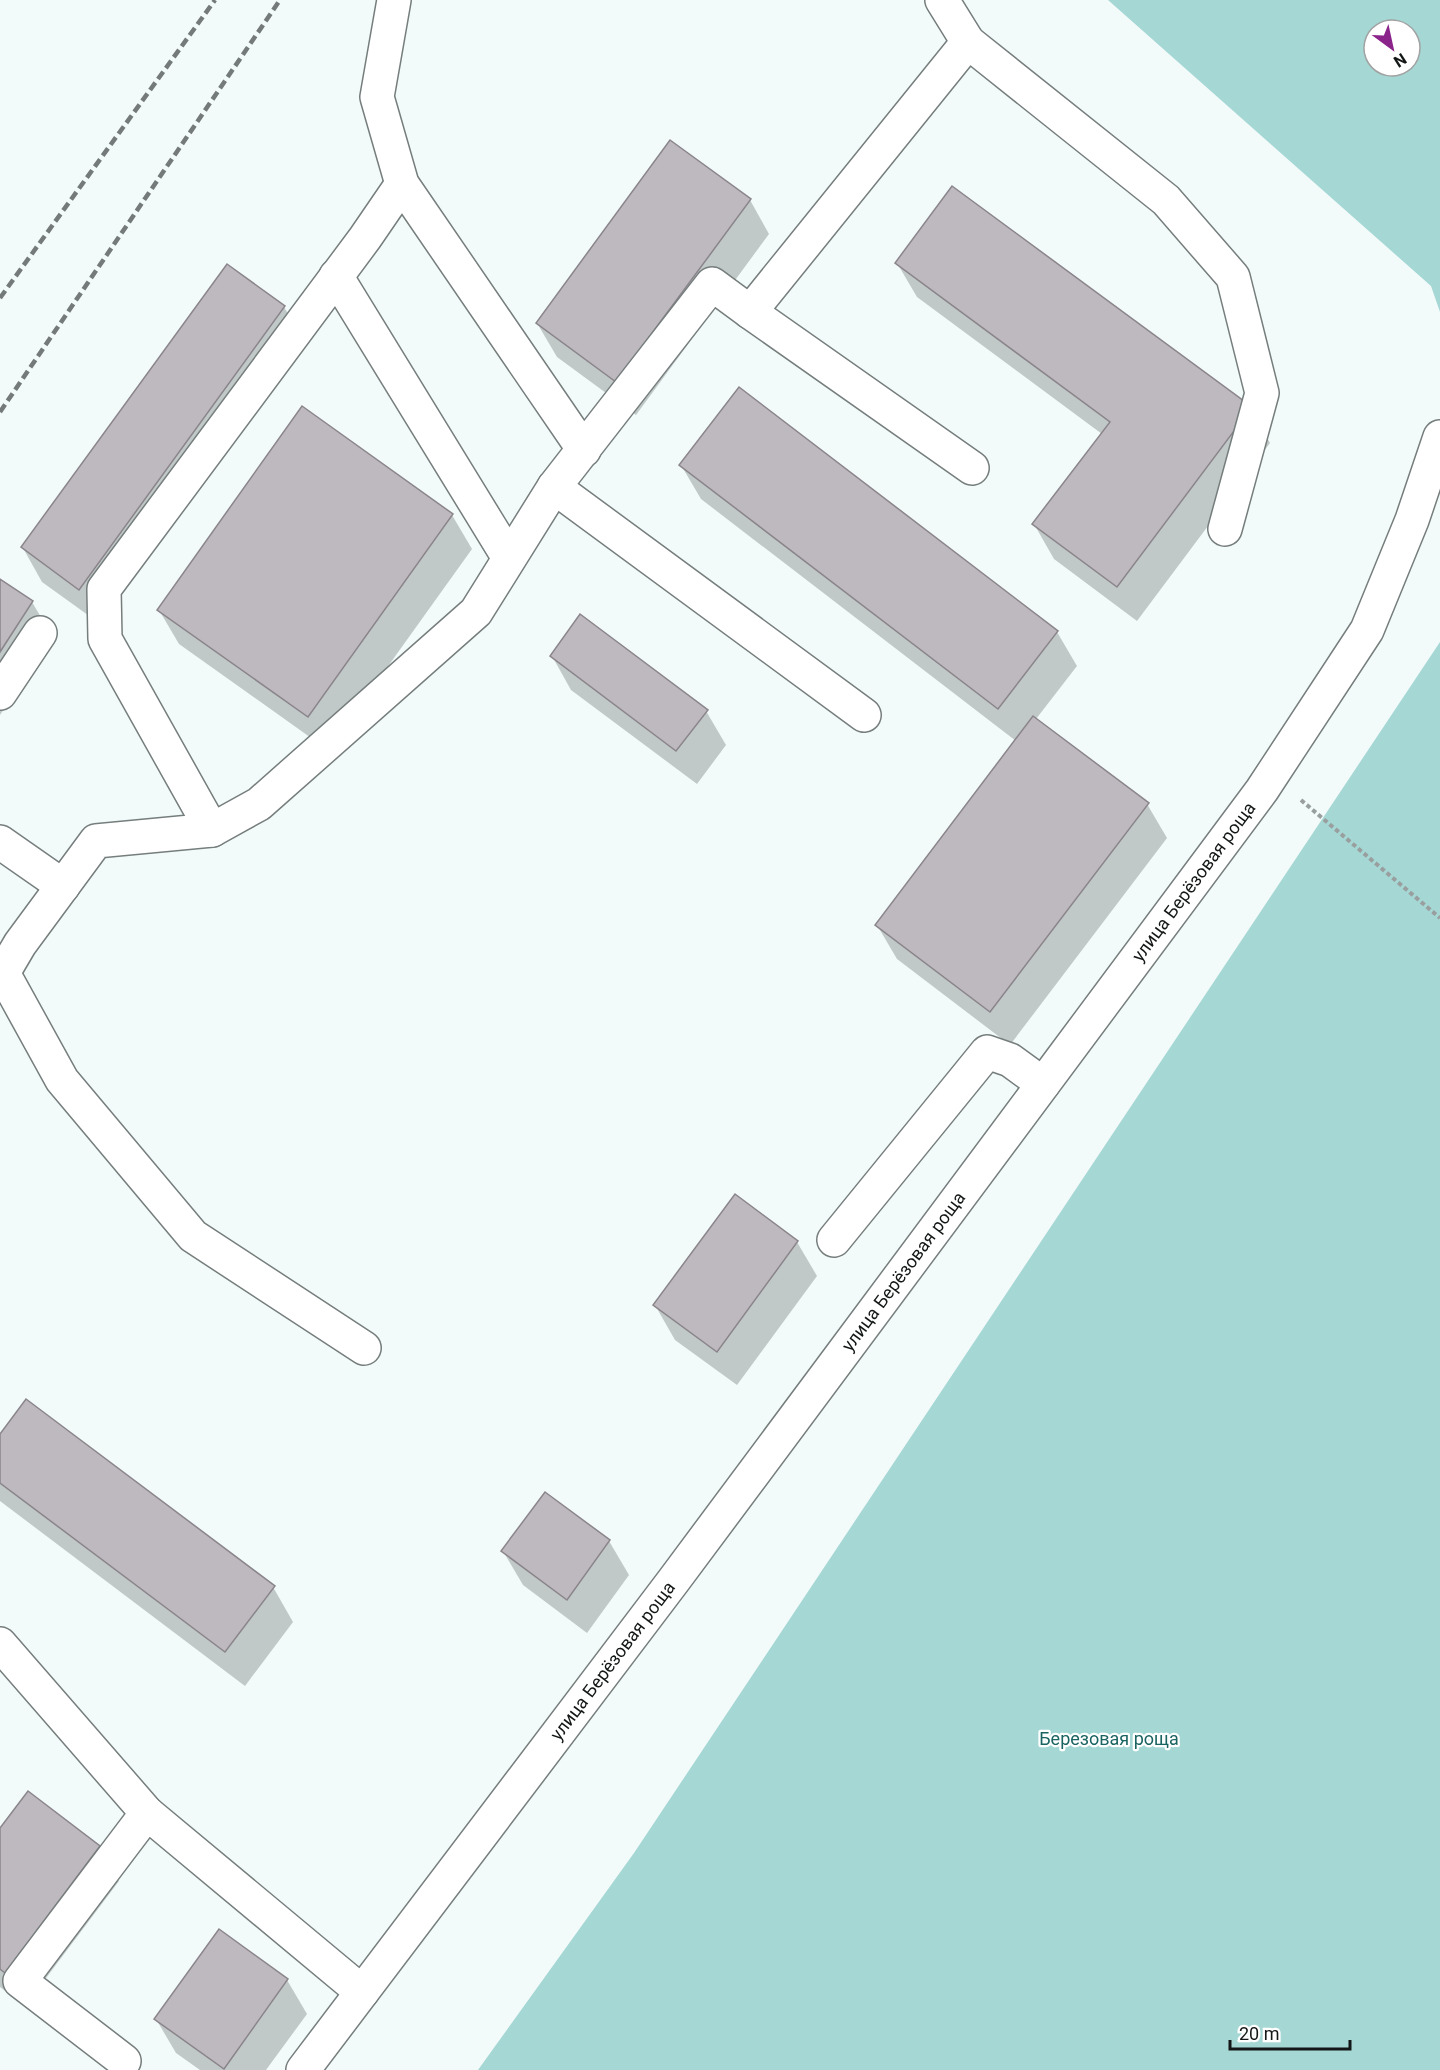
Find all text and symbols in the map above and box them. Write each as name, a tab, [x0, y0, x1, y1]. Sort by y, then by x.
north arrow	[1362, 18, 1422, 78]
text: N	[1390, 49, 1410, 71]
street label: улица Берёзовая роща	[1127, 798, 1259, 965]
street label: улица Берёзовая роща	[837, 1188, 969, 1355]
street label: улица Берёзовая роща	[546, 1577, 679, 1744]
park label: Березовая роща	[1039, 1728, 1179, 1749]
scale bar	[1230, 2013, 1350, 2051]
text: 20 m	[1239, 2023, 1279, 2044]

